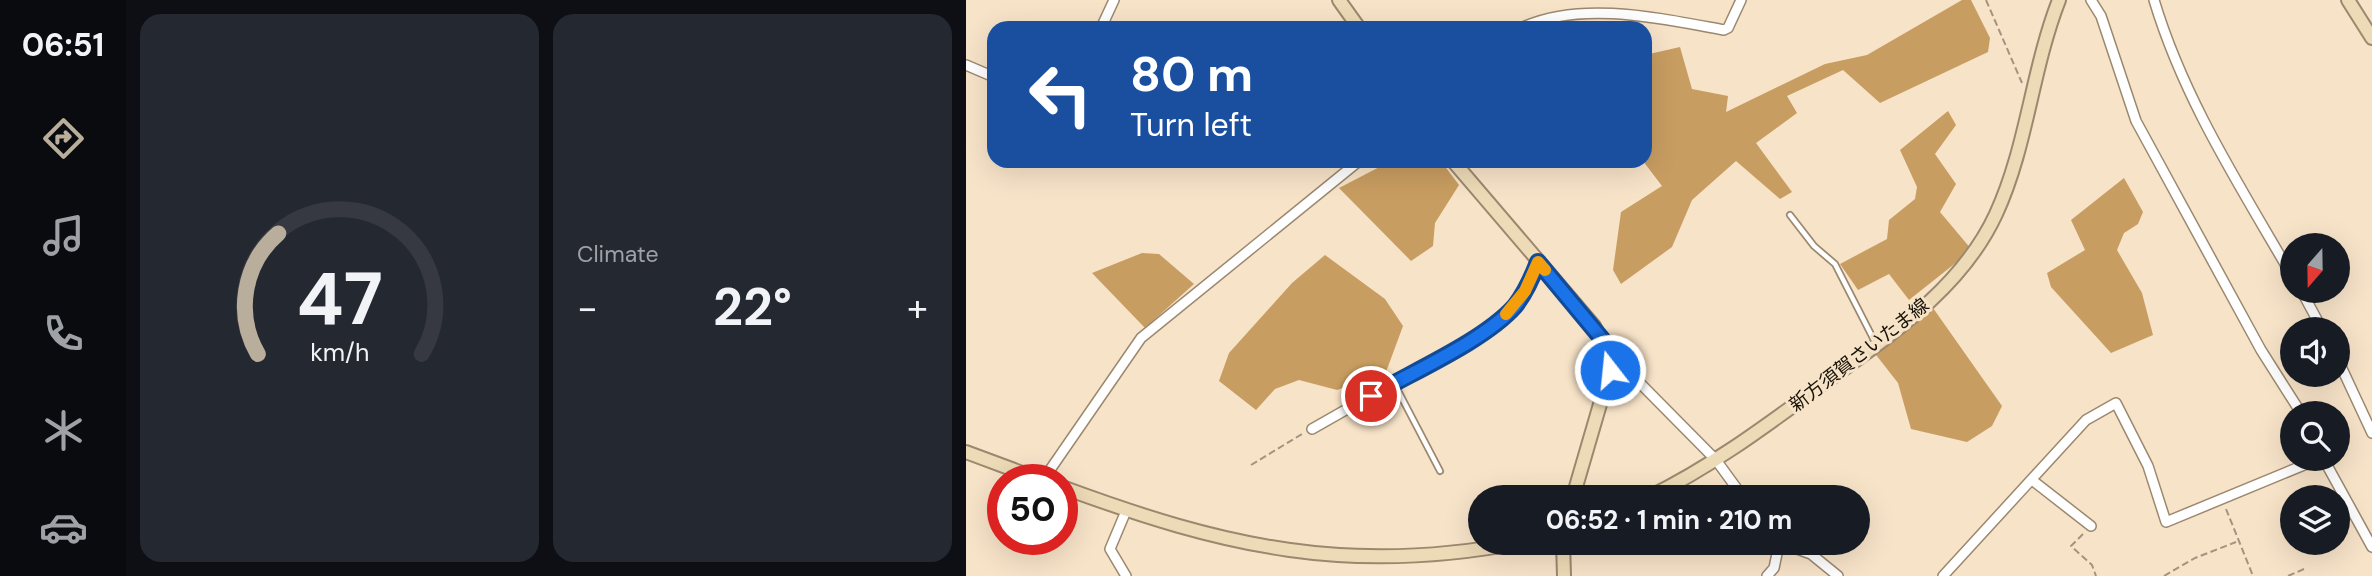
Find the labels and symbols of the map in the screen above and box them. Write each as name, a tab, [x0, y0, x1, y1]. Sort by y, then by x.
north arrow	[2280, 233, 2350, 303]
street label: 新方須賀さいたま線	[1784, 293, 1934, 417]
position arrow	[1573, 333, 1647, 407]
pin	[1341, 366, 1401, 426]
speed limit sign: 50	[987, 464, 1078, 555]

